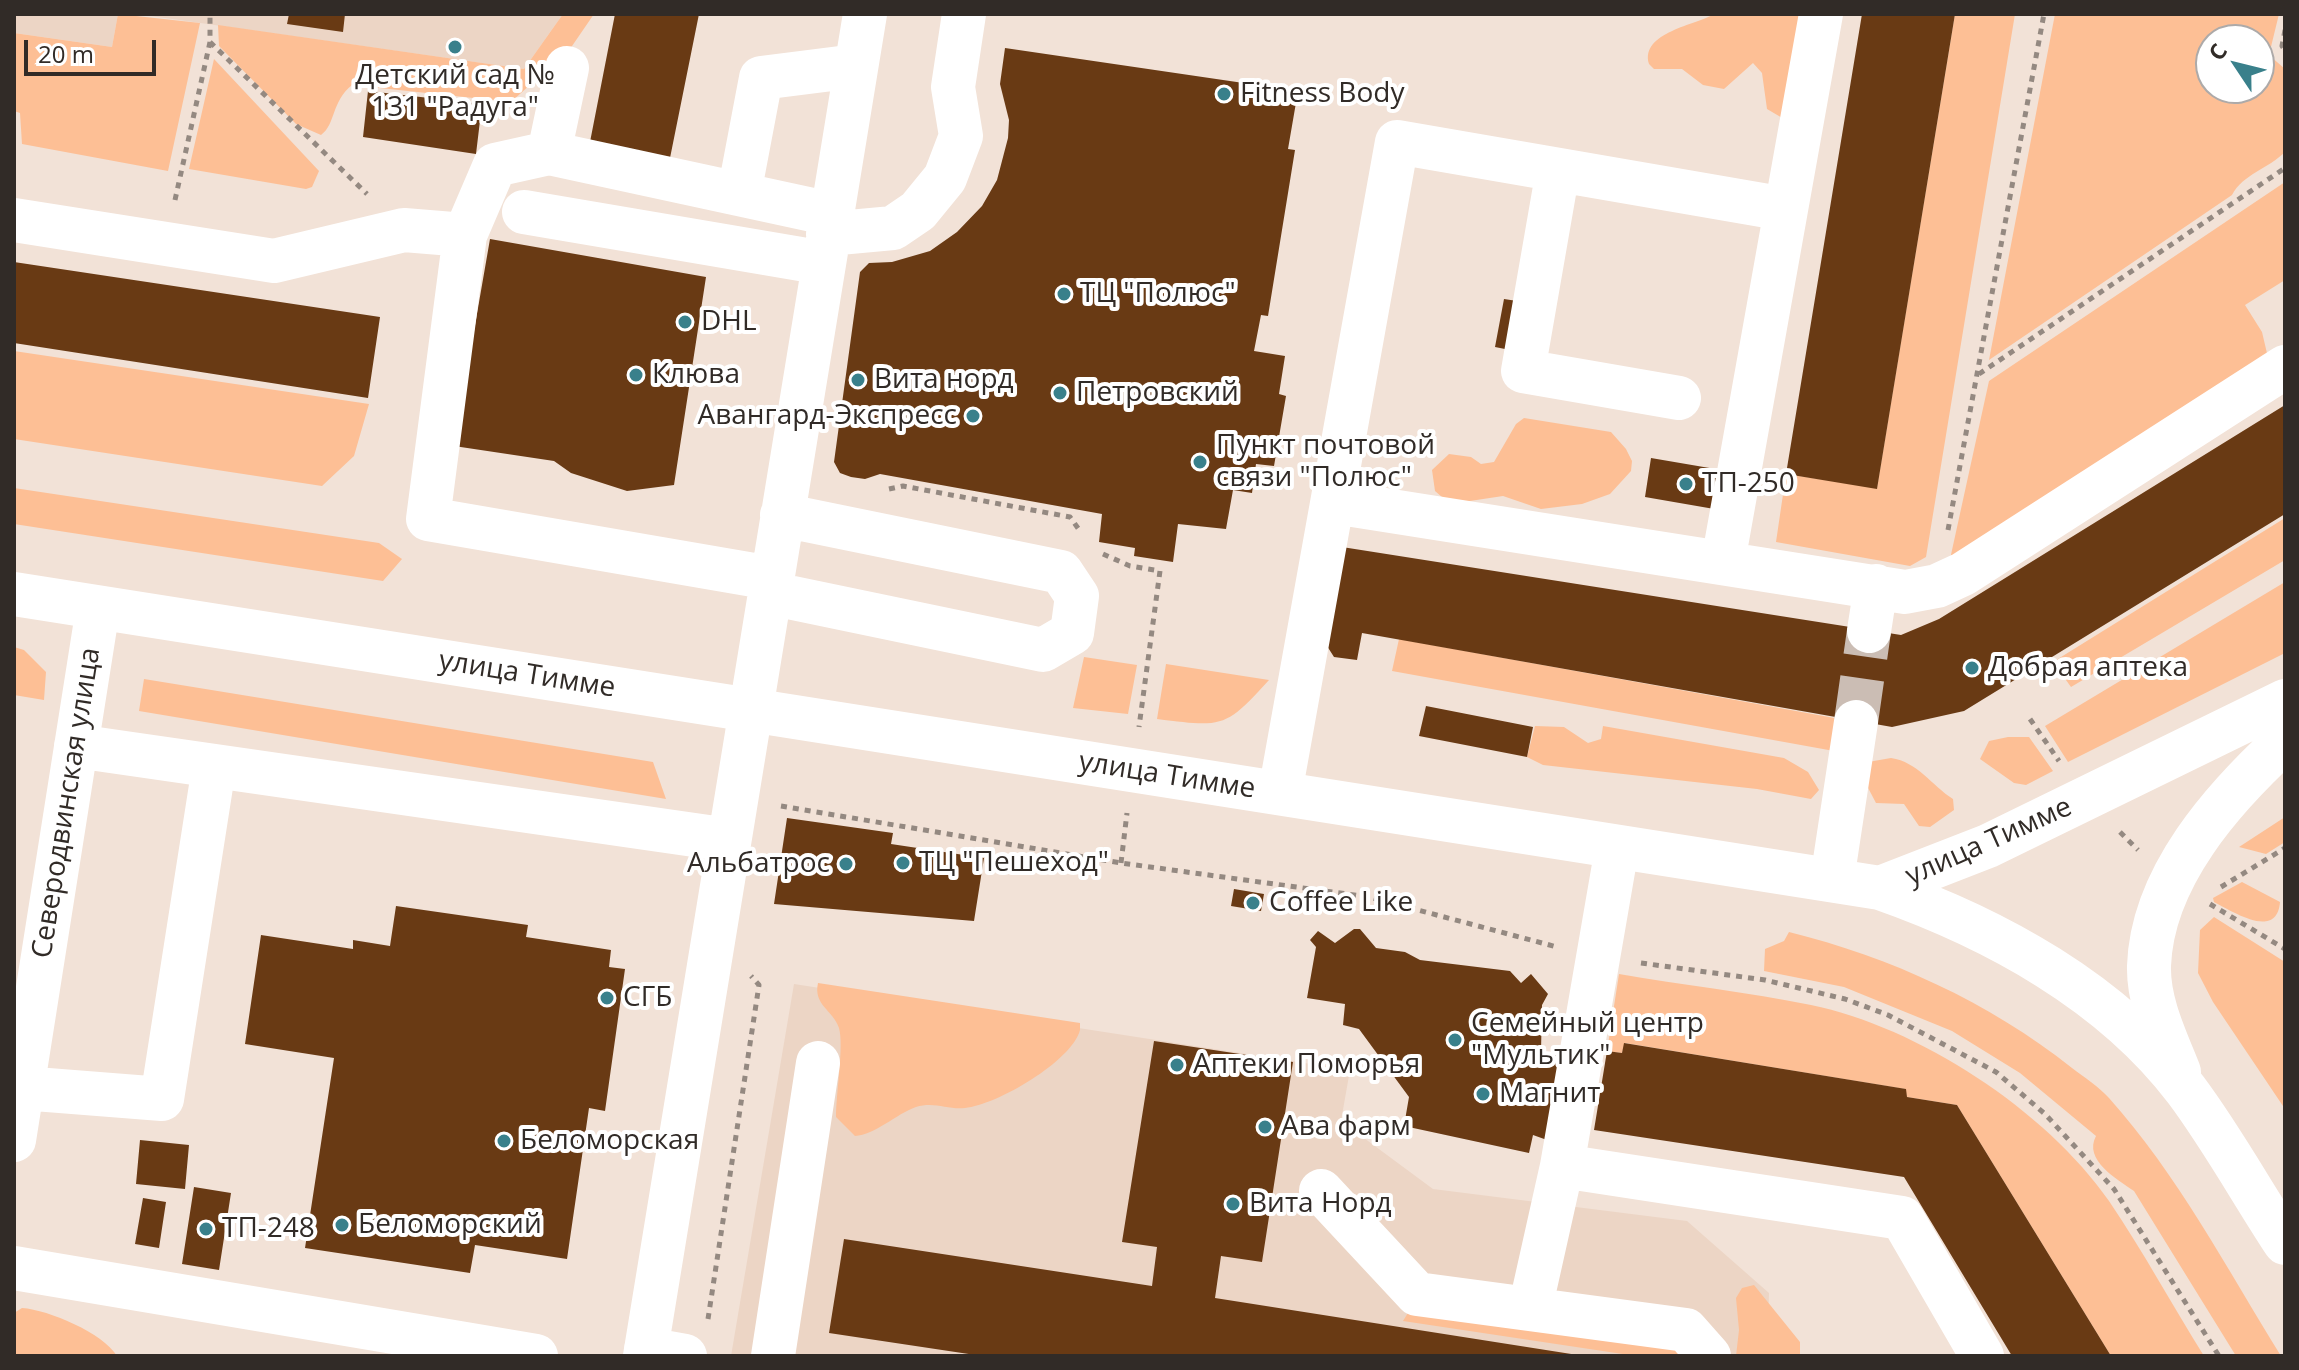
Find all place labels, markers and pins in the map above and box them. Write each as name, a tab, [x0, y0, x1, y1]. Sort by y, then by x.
marker: Детский сад № 131 "Радуга"	[446, 38, 464, 56]
place label: Детский сад № 131 "Радуга"	[355, 59, 555, 125]
place label: Fitness Body	[1240, 77, 1404, 111]
marker: Fitness Body	[1215, 85, 1233, 103]
place label: ТЦ "Полюс"	[1080, 277, 1236, 311]
marker: ТЦ "Полюс"	[1055, 285, 1073, 303]
place label: DHL	[701, 305, 757, 339]
marker: DHL	[676, 313, 694, 331]
place label: Клюва	[652, 358, 740, 392]
place label: Вита норд	[874, 363, 1014, 397]
marker: Клюва	[627, 366, 645, 384]
marker: Вита норд	[849, 371, 867, 389]
place label: Петровский	[1076, 376, 1239, 410]
marker: Петровский	[1051, 384, 1069, 402]
place label: Авангард-Экспресс	[698, 399, 957, 433]
marker: Авангард-Экспресс	[964, 407, 982, 425]
place label: Пункт почтовой связи "Полюс"	[1216, 429, 1435, 495]
marker: Пункт почтовой связи "Полюс"	[1191, 453, 1209, 471]
place label: ТП-250	[1702, 467, 1795, 501]
marker: ТП-250	[1677, 475, 1695, 493]
place label: Добрая аптека	[1988, 651, 2188, 685]
marker: Добрая аптека	[1963, 659, 1981, 677]
place label: ТЦ "Пешеход"	[919, 846, 1109, 880]
place label: Альбатрос	[687, 847, 830, 881]
marker: ТЦ "Пешеход"	[894, 854, 912, 872]
marker: Альбатрос	[837, 855, 855, 873]
place label: Coffee Like	[1269, 886, 1413, 920]
marker: Coffee Like	[1244, 894, 1262, 912]
place label: СГБ	[623, 981, 672, 1015]
marker: СГБ	[598, 989, 616, 1007]
place label: Семейный центр "Мультик"	[1471, 1007, 1704, 1073]
marker: Семейный центр "Мультик"	[1446, 1031, 1464, 1049]
place label: Аптеки Поморья	[1193, 1048, 1420, 1082]
marker: Аптеки Поморья	[1168, 1056, 1186, 1074]
place label: Магнит	[1499, 1077, 1601, 1111]
marker: Магнит	[1474, 1085, 1492, 1103]
place label: Ава фарм	[1281, 1110, 1411, 1144]
marker: Ава фарм	[1256, 1118, 1274, 1136]
place label: Беломорская	[520, 1124, 699, 1158]
marker: Беломорская	[495, 1132, 513, 1150]
place label: Вита Норд	[1249, 1187, 1392, 1221]
marker: Вита Норд	[1224, 1195, 1242, 1213]
place label: Беломорский	[358, 1208, 542, 1242]
place label: ТП-248	[222, 1212, 315, 1246]
marker: Беломорский	[333, 1216, 351, 1234]
marker: ТП-248	[197, 1220, 215, 1238]

